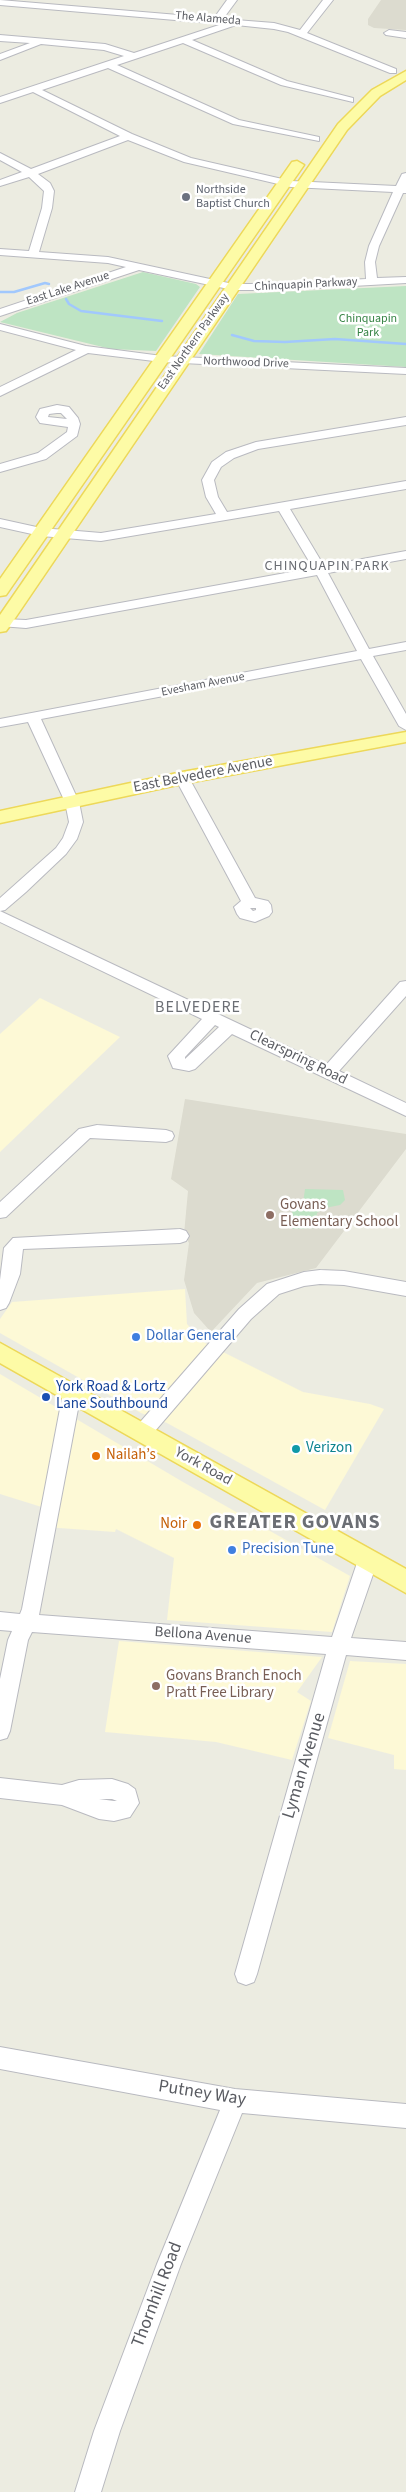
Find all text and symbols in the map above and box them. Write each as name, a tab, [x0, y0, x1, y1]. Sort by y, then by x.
street label: The Alameda	[175, 9, 241, 29]
place label: Northside Baptist Church	[196, 183, 270, 211]
marker: Northside Baptist Church	[180, 191, 192, 203]
street label: East Lake Avenue	[25, 269, 111, 309]
street label: Chinquapin Parkway	[254, 275, 358, 295]
street label: East Northern Parkway	[155, 291, 233, 393]
park label: Chinquapin Park	[339, 312, 397, 340]
street label: Northwood Drive	[203, 354, 289, 372]
district label: CHINQUAPIN PARK	[263, 559, 391, 575]
street label: Evesham Avenue	[160, 670, 246, 700]
street label: East Belvedere Avenue	[132, 753, 274, 797]
district label: BELVEDERE	[154, 998, 242, 1018]
street label: Clearspring Road	[246, 1027, 350, 1089]
place label: Govans Elementary School	[280, 1197, 398, 1232]
marker: Govans Elementary School	[264, 1209, 276, 1221]
place label: Dollar General	[146, 1328, 235, 1346]
marker: Dollar General	[130, 1331, 142, 1343]
place label: York Road & Lortz Lane Southbound	[56, 1379, 168, 1414]
marker: York Road & Lortz Lane Southbound	[40, 1391, 52, 1403]
place label: Verizon	[306, 1440, 352, 1458]
marker: Verizon	[290, 1443, 302, 1455]
street label: York Road	[171, 1444, 235, 1490]
place label: Nailah’s	[106, 1447, 156, 1465]
marker: Nailah’s	[90, 1450, 102, 1462]
district label: GREATER GOVANS	[208, 1512, 382, 1536]
place label: Noir	[160, 1516, 187, 1534]
marker: Noir	[191, 1519, 203, 1531]
place label: Precision Tune	[242, 1541, 334, 1559]
marker: Precision Tune	[226, 1544, 238, 1556]
street label: Bellona Avenue	[154, 1624, 252, 1648]
place label: Govans Branch Enoch Pratt Free Library	[166, 1668, 302, 1703]
marker: Govans Branch Enoch Pratt Free Library	[150, 1680, 162, 1692]
street label: Lyman Avenue	[279, 1711, 331, 1821]
street label: Putney Way	[157, 2076, 247, 2112]
street label: Thornhill Road	[128, 2239, 188, 2351]

